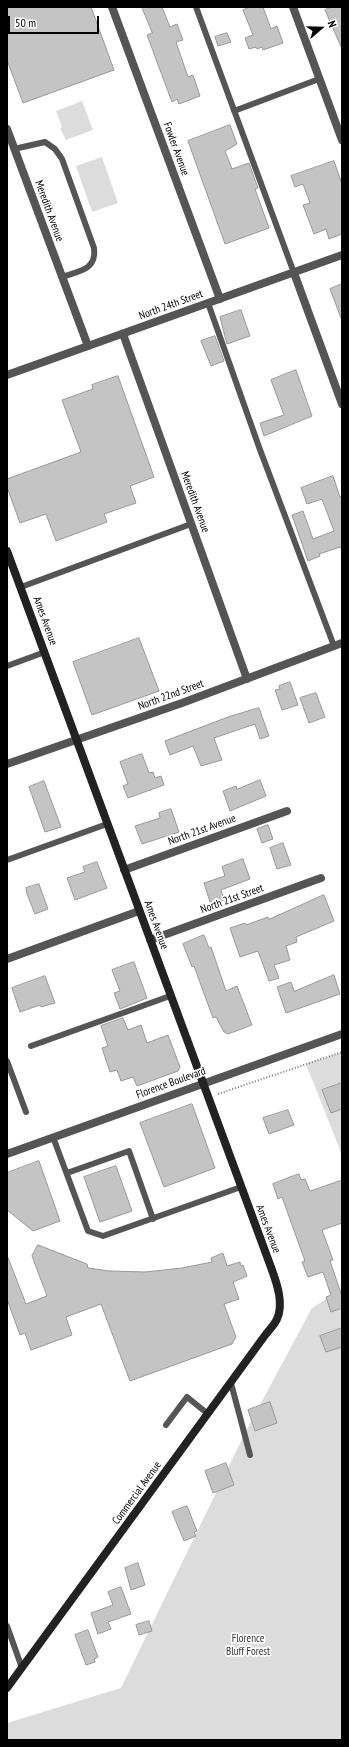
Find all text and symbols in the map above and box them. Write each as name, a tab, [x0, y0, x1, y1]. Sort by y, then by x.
scale bar	[10, 8, 101, 34]
north arrow	[301, 8, 341, 48]
text: 50 m	[15, 15, 36, 30]
text: N	[325, 19, 340, 29]
street label: Fowler Avenue	[160, 120, 192, 178]
street label: Meredith Avenue	[32, 179, 66, 243]
street label: North 24th Street	[137, 287, 205, 323]
street label: Meredith Avenue	[178, 470, 212, 534]
street label: Ames Avenue	[30, 595, 60, 647]
street label: North 22nd Street	[136, 677, 206, 713]
street label: North 21st Avenue	[166, 812, 238, 848]
street label: North 21st Street	[199, 882, 265, 916]
street label: Ames Avenue	[141, 899, 171, 951]
street label: Florence Boulevard	[134, 1064, 208, 1102]
street label: Ames Avenue	[253, 1203, 283, 1255]
street label: Commercial Avenue	[110, 1459, 164, 1527]
park label: Florence Bluff Forest	[226, 1632, 270, 1658]

